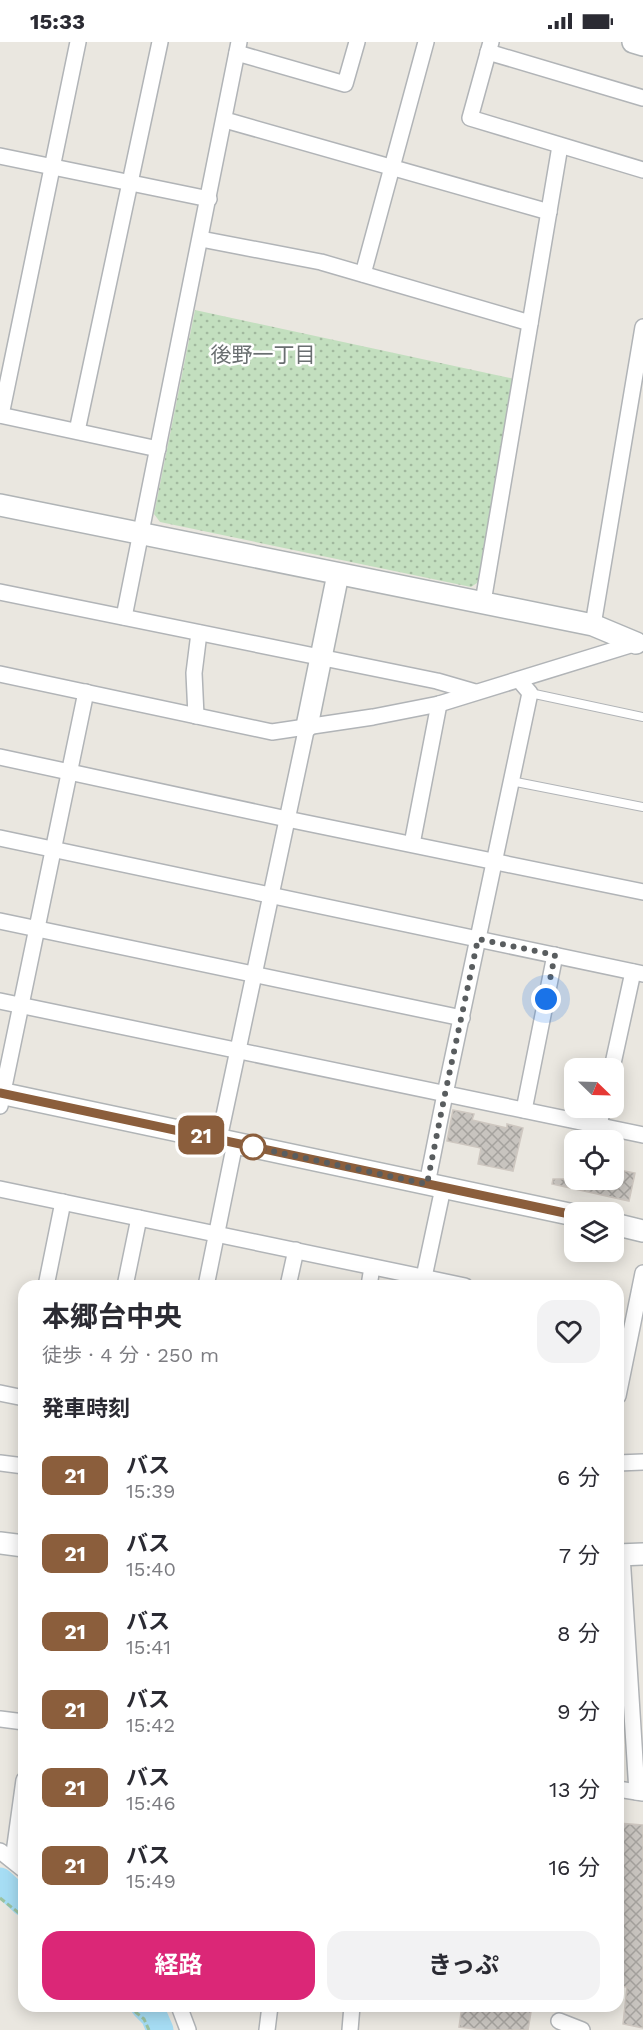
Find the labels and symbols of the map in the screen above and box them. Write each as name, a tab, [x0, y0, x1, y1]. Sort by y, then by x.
district label: 後野一丁目	[211, 342, 316, 367]
your location	[531, 984, 561, 1014]
north arrow	[564, 1058, 624, 1118]
line badge: 21	[174, 1116, 228, 1154]
unlabelled marker	[240, 1134, 266, 1160]

